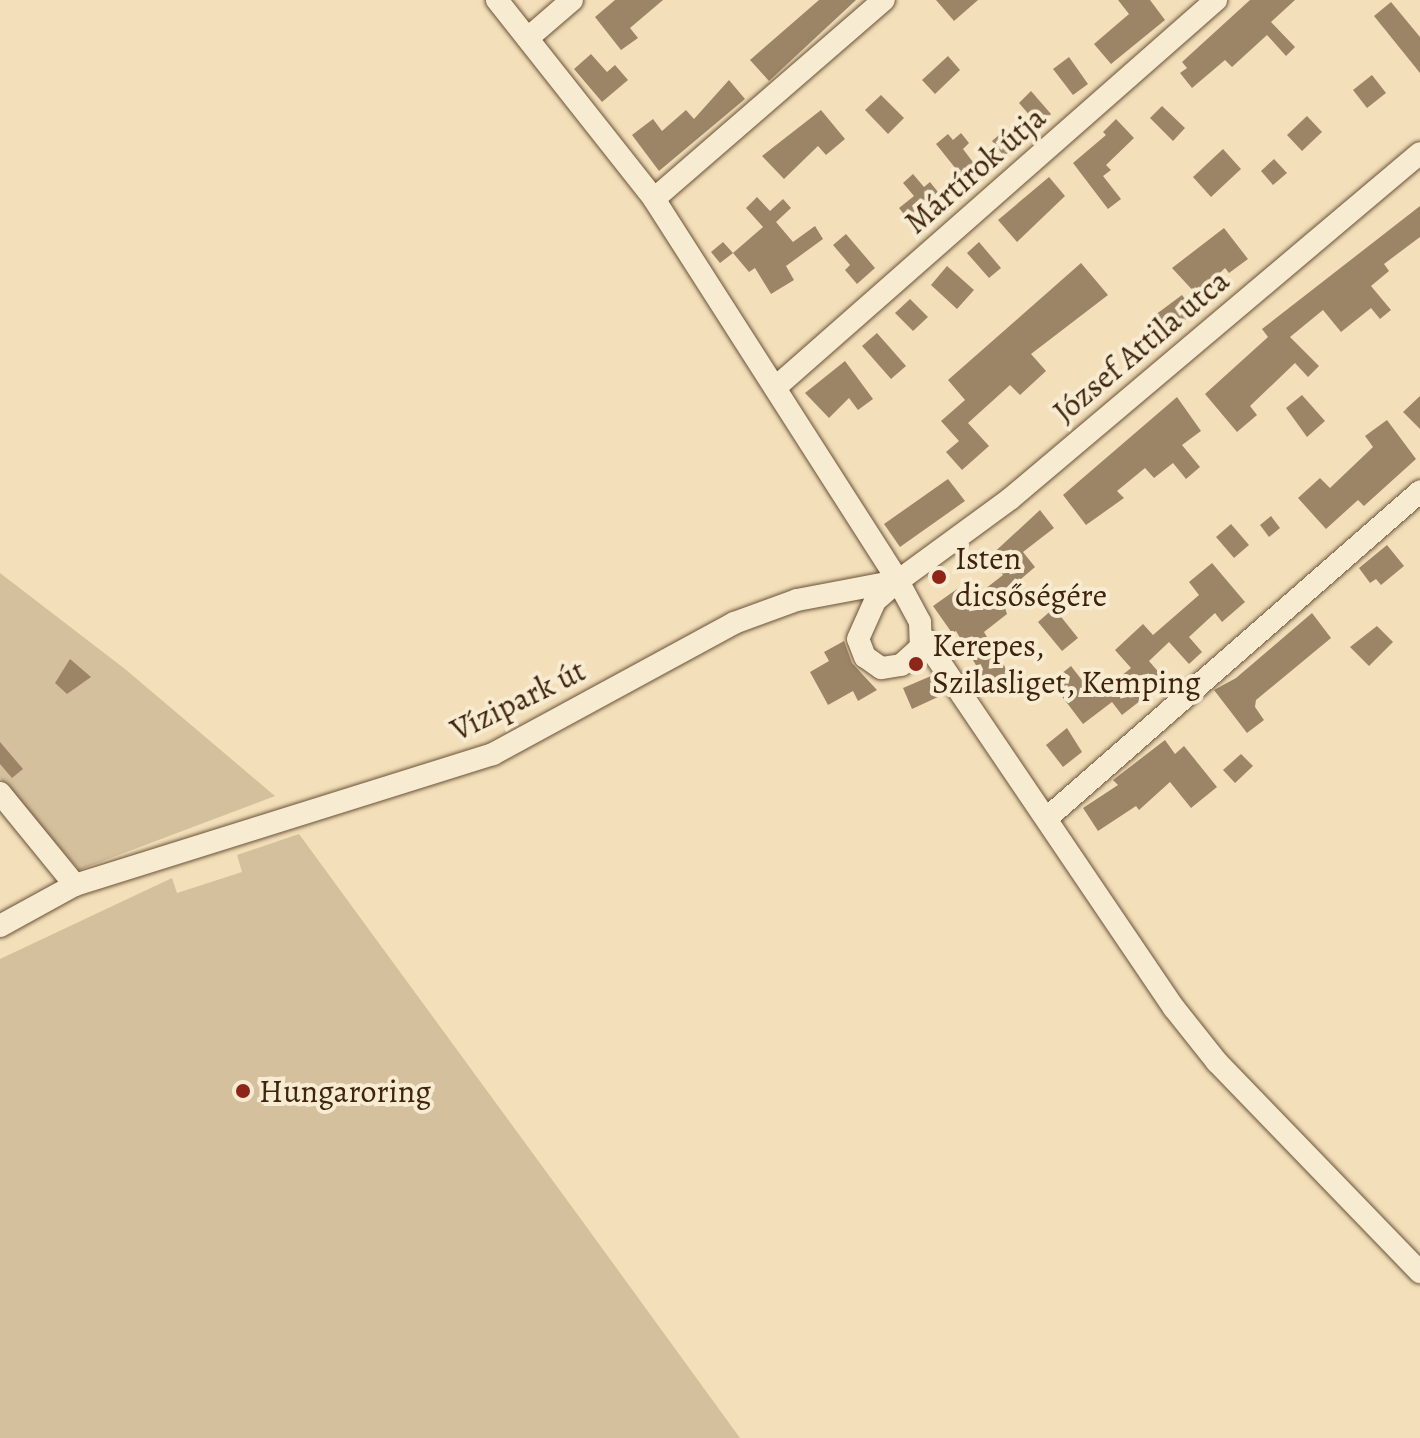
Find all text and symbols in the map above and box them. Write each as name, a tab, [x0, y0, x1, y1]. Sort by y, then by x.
street label: Mártírok útja	[897, 98, 1053, 242]
street label: József Attila utca	[1045, 261, 1237, 431]
place label: Isten dicsőségére	[955, 540, 1107, 615]
marker: Isten dicsőségére	[930, 568, 948, 586]
place label: Kerepes, Szilasliget, Kemping	[932, 627, 1201, 702]
street label: Vízipark út	[444, 651, 592, 749]
marker: Kerepes, Szilasliget, Kemping	[907, 655, 925, 673]
place label: Hungaroring	[259, 1072, 431, 1110]
marker: Hungaroring	[234, 1082, 252, 1100]

